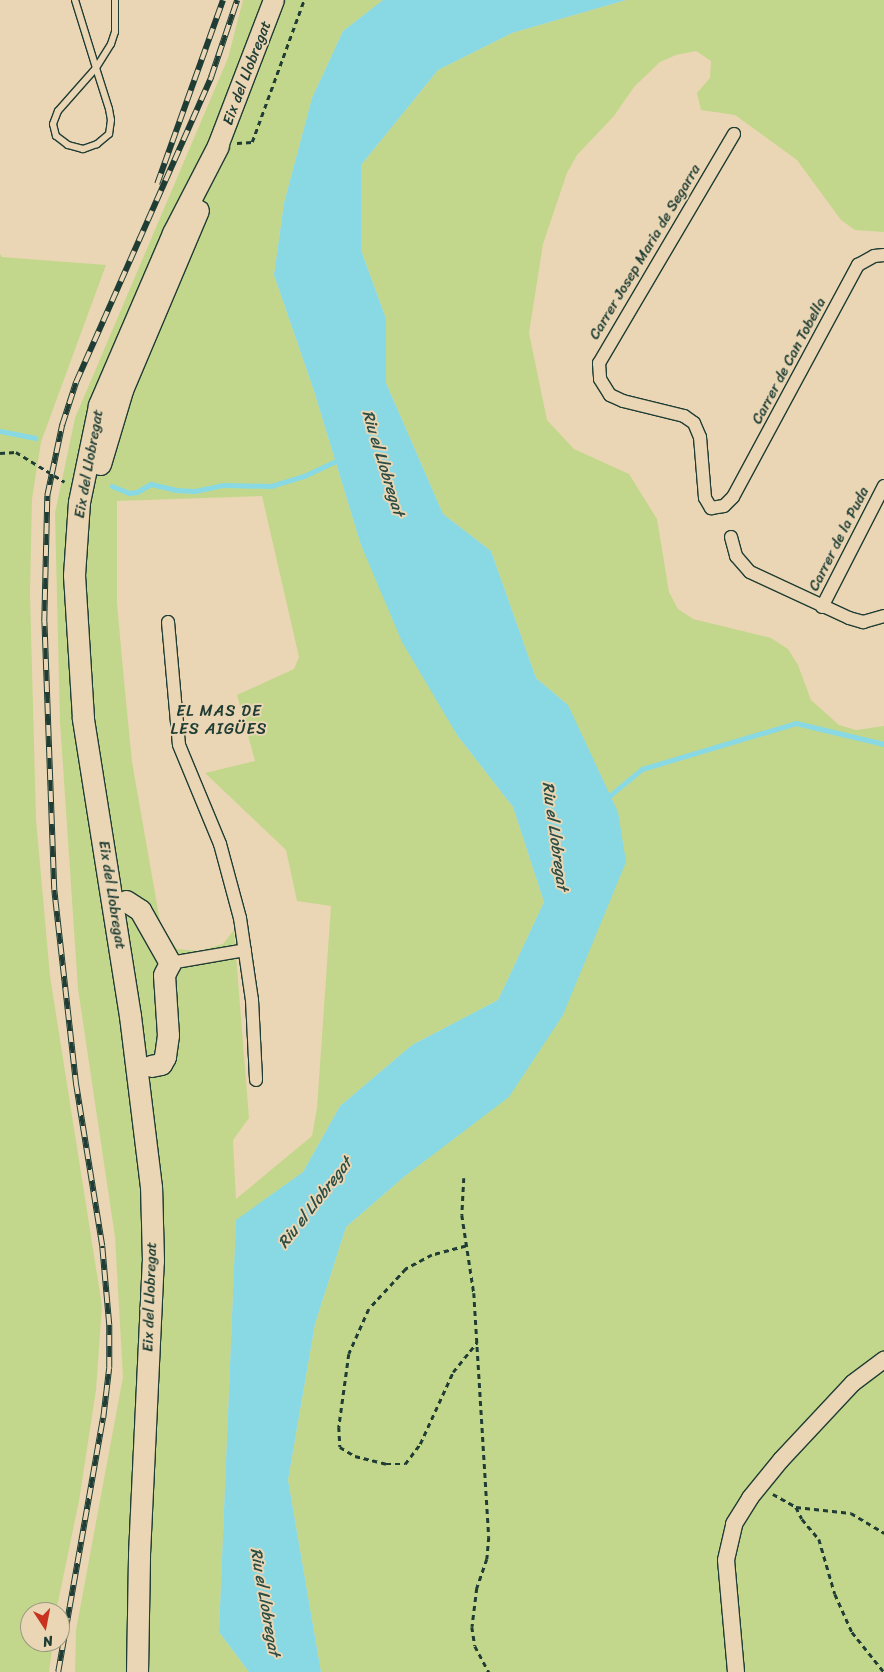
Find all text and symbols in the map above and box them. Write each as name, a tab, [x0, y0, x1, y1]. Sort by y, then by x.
street label: Eix del Llobregat	[219, 18, 275, 128]
street label: Carrer Josep Maria de Segarra	[585, 161, 705, 343]
street label: Carrer de Can Tobella	[748, 294, 830, 428]
water label: Riu el Llobregat	[358, 407, 408, 519]
street label: Eix del Llobregat	[71, 408, 107, 520]
street label: Carrer de la Puda	[805, 484, 873, 594]
district label: EL MAS DE LES AIGÜES	[170, 701, 268, 739]
water label: Riu el Llobregat	[538, 780, 572, 892]
street label: Eix del Llobregat	[94, 839, 130, 951]
water label: Riu el Llobregat	[273, 1154, 357, 1252]
street label: Eix del Llobregat	[139, 1242, 161, 1352]
water label: Riu el Llobregat	[246, 1546, 284, 1658]
north arrow	[20, 1602, 70, 1652]
text: N	[41, 1628, 55, 1654]

